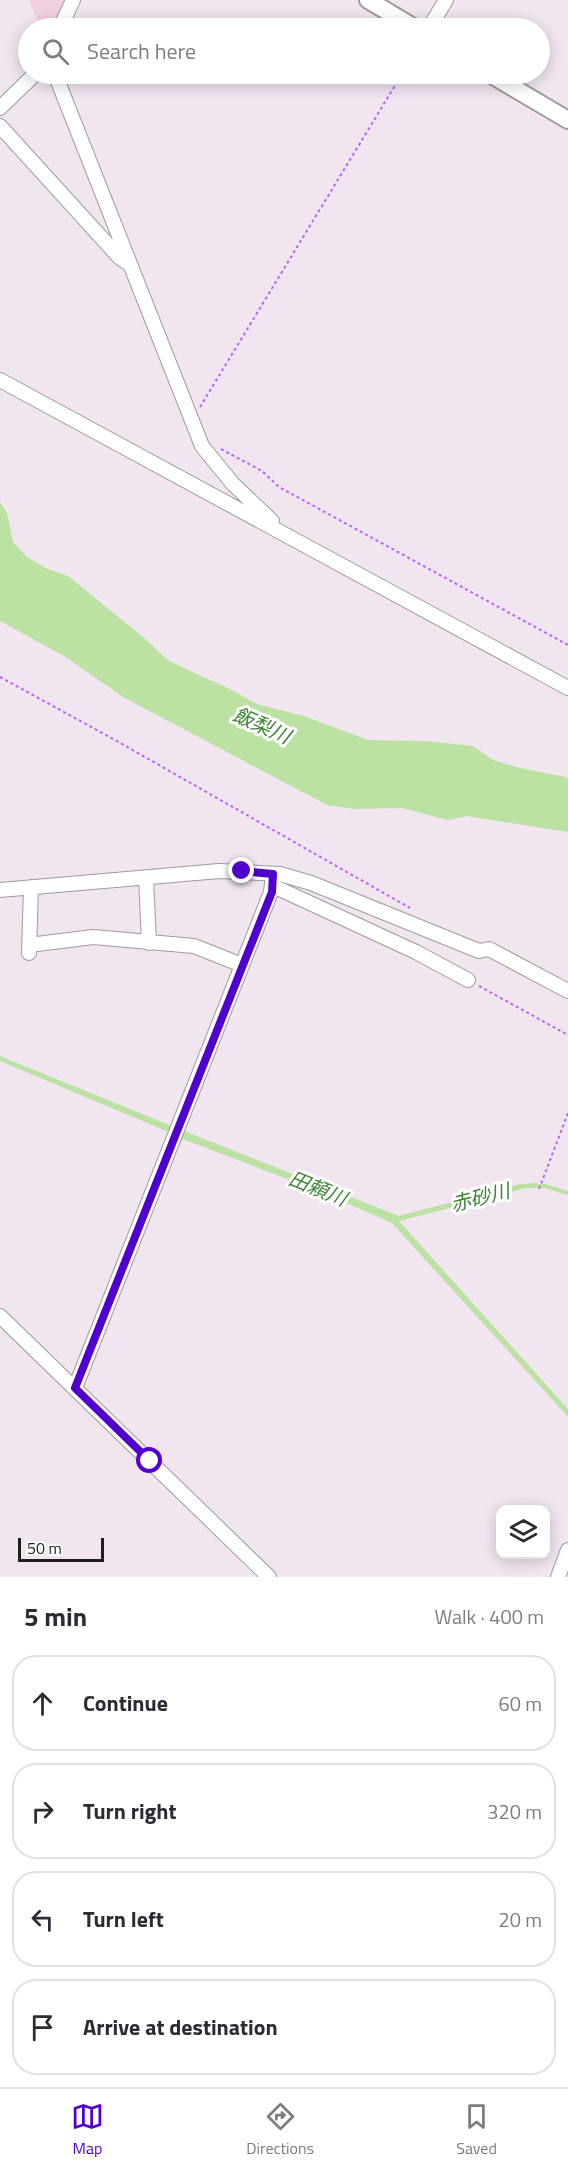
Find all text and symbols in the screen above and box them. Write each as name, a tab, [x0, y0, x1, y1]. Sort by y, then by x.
search box	[18, 18, 550, 84]
text: Search here	[87, 34, 196, 68]
icon: search	[39, 35, 72, 68]
water label: 飯梨川	[228, 699, 298, 752]
route end	[228, 857, 254, 883]
water label: 田頼川	[284, 1162, 353, 1214]
water label: 赤砂川	[447, 1174, 515, 1219]
route start	[136, 1447, 162, 1473]
map controls	[496, 1505, 550, 1559]
button: layers	[496, 1505, 550, 1559]
scale bar	[18, 1535, 104, 1562]
text: 50 m	[27, 1536, 62, 1560]
text: 5 min	[24, 1597, 87, 1636]
text: Walk · 400 m	[435, 1601, 544, 1632]
text: Continue	[83, 1686, 168, 1720]
icon: ahead	[26, 1687, 59, 1720]
text: 60 m	[498, 1688, 542, 1719]
text: Turn right	[83, 1794, 177, 1828]
icon: right	[26, 1795, 59, 1828]
text: 320 m	[487, 1796, 542, 1827]
text: Turn left	[83, 1902, 164, 1936]
icon: left	[26, 1903, 59, 1936]
text: 20 m	[498, 1904, 542, 1935]
text: Arrive at destination	[83, 2010, 278, 2044]
icon: arrive	[26, 2011, 59, 2044]
tab: Map	[71, 2100, 104, 2160]
tab: Directions	[246, 2100, 314, 2160]
tab: Saved	[456, 2100, 497, 2160]

